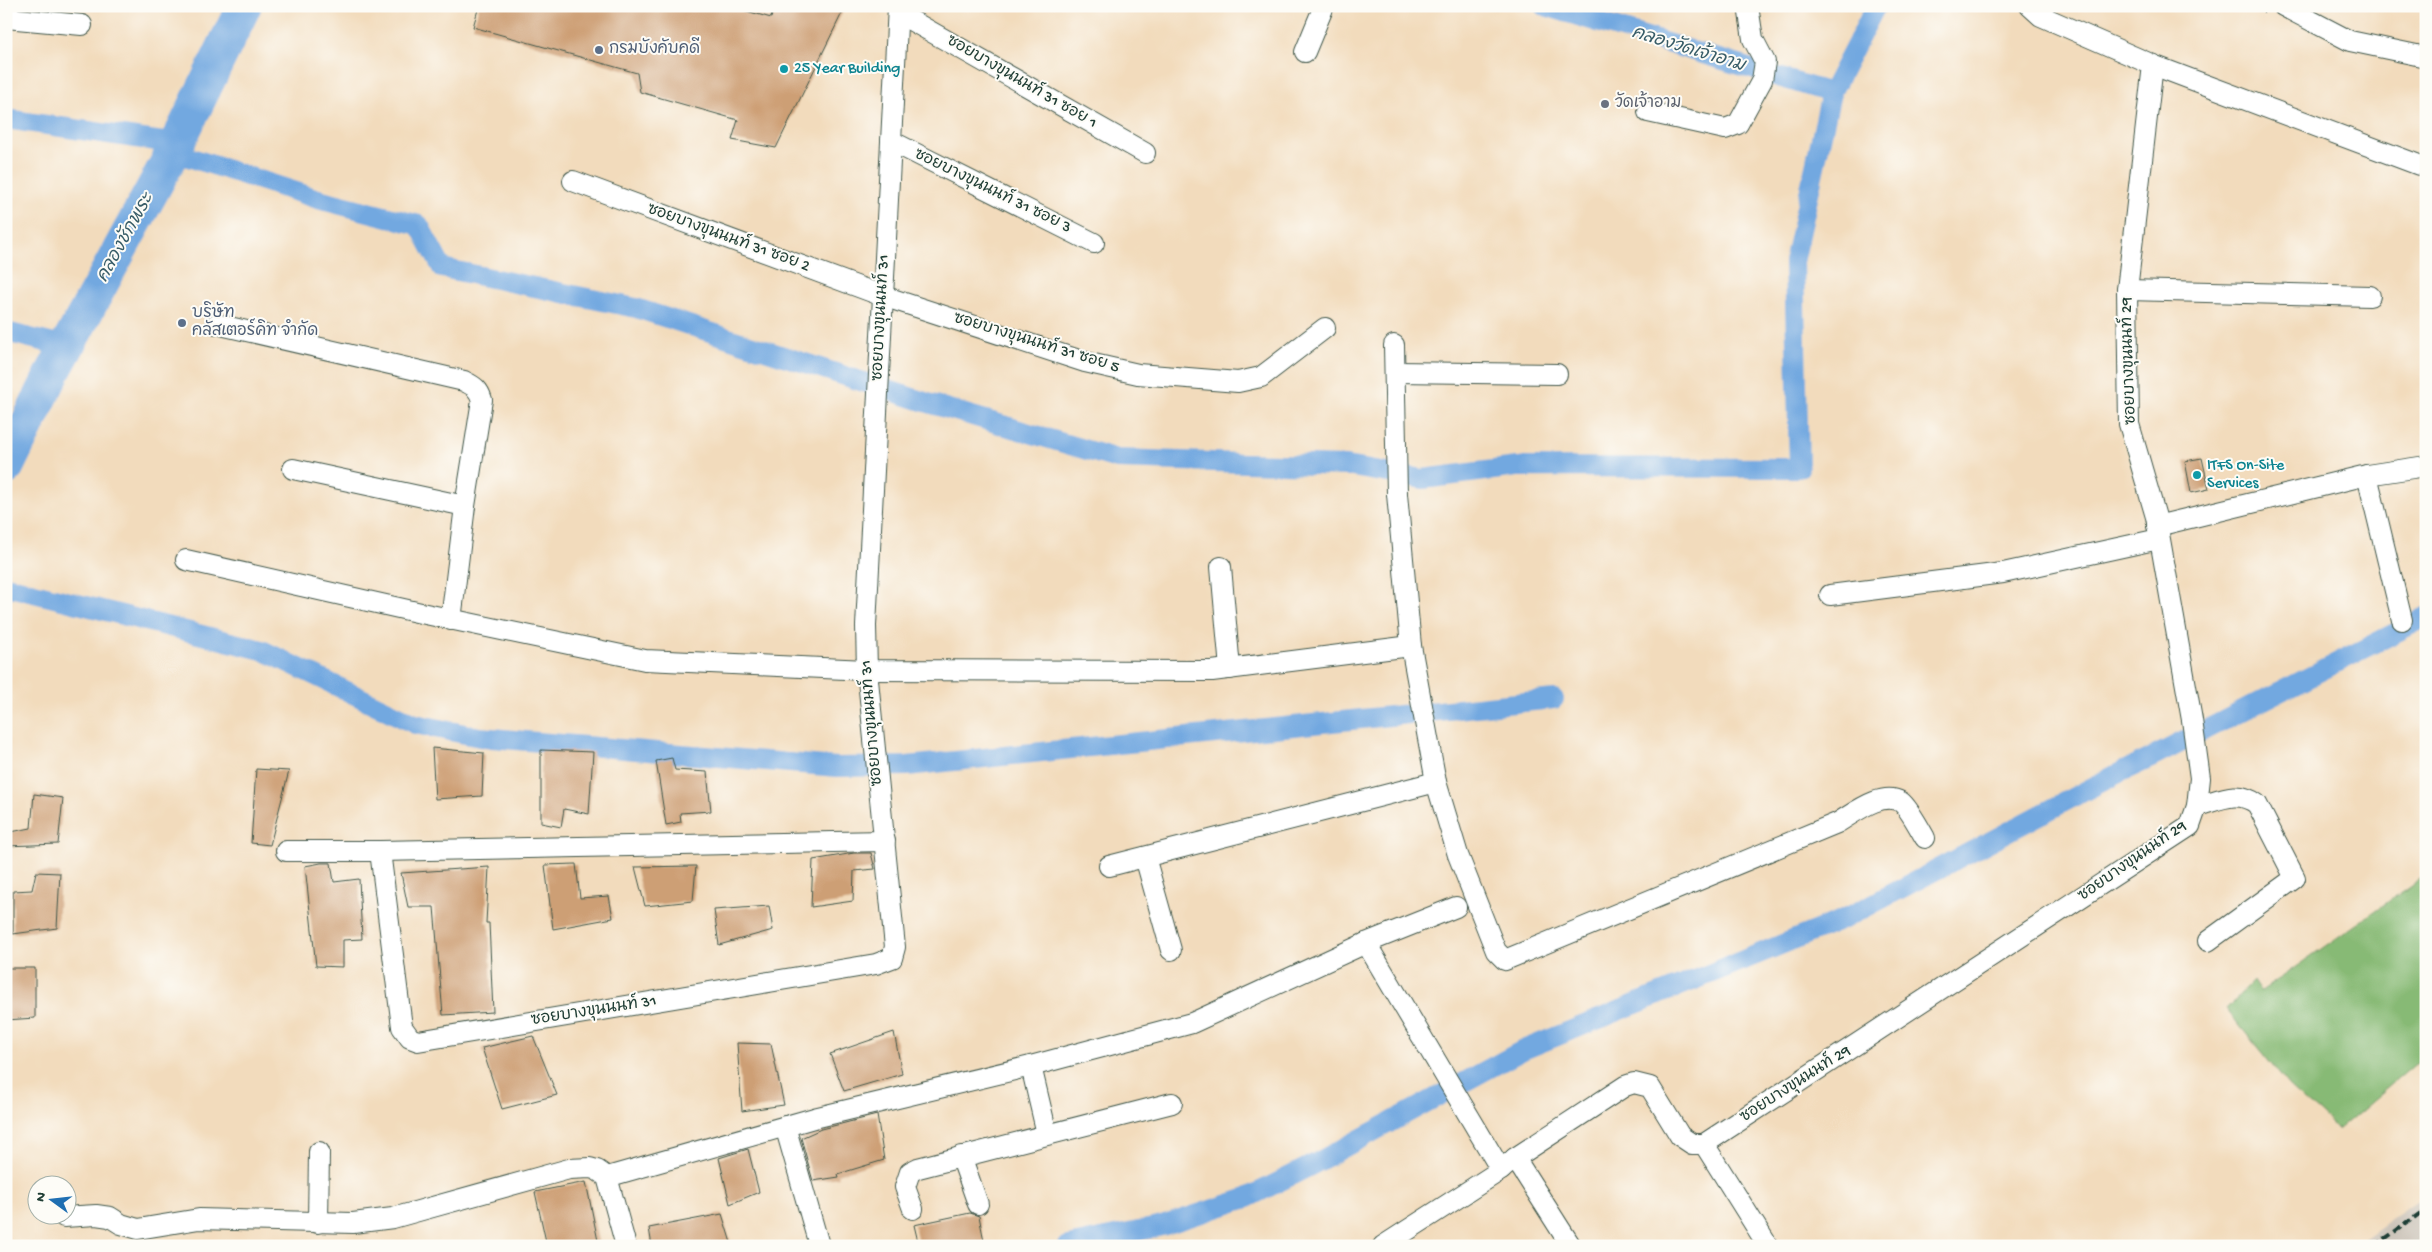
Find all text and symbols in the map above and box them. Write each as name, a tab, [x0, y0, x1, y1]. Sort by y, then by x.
water label: คลองวัดเจ้าอาม	[1629, 19, 1750, 78]
street label: ซอยบางขุนนนท์ 31 ซอย 1	[942, 28, 1102, 134]
place label: กรมบังคับคดี	[609, 37, 700, 60]
marker: กรมบังคับคดี	[593, 44, 605, 56]
place label: 25 Year Building	[794, 60, 900, 79]
marker: 25 Year Building	[778, 63, 790, 75]
place label: วัดเจ้าอาม	[1615, 91, 1681, 114]
marker: วัดเจ้าอาม	[1599, 98, 1611, 110]
street label: ซอยบางขุนนนท์ 31 ซอย 3	[910, 141, 1076, 238]
water label: คลองชักพระ	[91, 188, 160, 286]
street label: ซอยบางขุนนนท์ 31 ซอย 2	[644, 196, 814, 277]
street label: ซอยบางขุนนนท์ 31	[864, 254, 895, 382]
street label: ซอยบางขุนนนท์ 29	[2113, 297, 2142, 425]
place label: บริษัท คลัสเตอร์คิท จำกัด	[192, 301, 318, 342]
street label: ซอยบางขุนนนท์ 31 ซอย 5	[951, 305, 1123, 378]
marker: บริษัท คลัสเตอร์คิท จำกัด	[176, 317, 188, 329]
place label: ITFS On-Site Services	[2207, 457, 2285, 494]
marker: ITFS On-Site Services	[2191, 469, 2203, 481]
street label: ซอยบางขุนนนท์ 31	[853, 659, 888, 787]
street label: ซอยบางขุนนนท์ 29	[2072, 813, 2191, 906]
street label: ซอยบางขุนนนท์ 31	[529, 988, 658, 1031]
street label: ซอยบางขุนนนท์ 29	[1735, 1038, 1855, 1128]
north arrow	[28, 1174, 78, 1224]
text: N	[32, 1191, 51, 1204]

